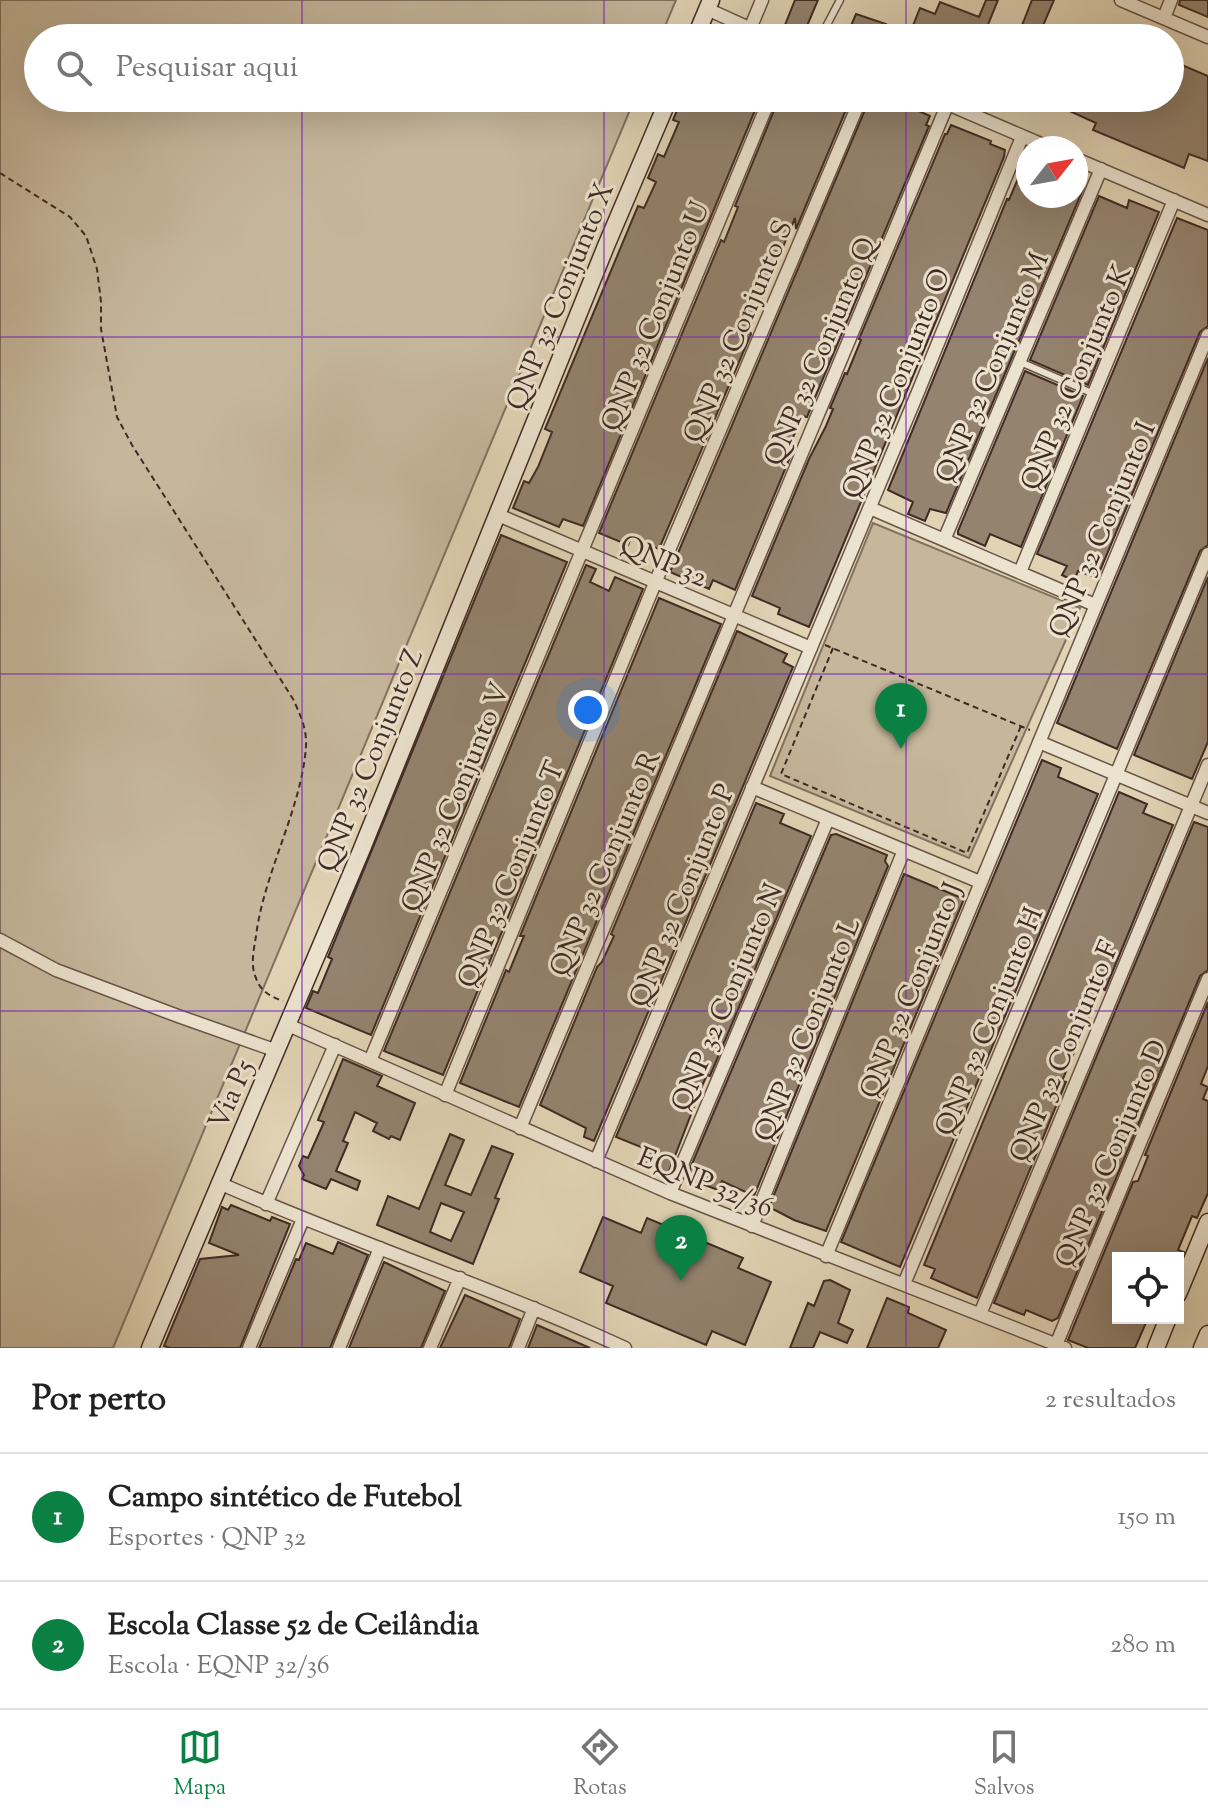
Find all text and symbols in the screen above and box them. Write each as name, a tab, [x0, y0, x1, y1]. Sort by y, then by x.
search box	[24, 24, 1184, 112]
icon: search	[52, 46, 96, 90]
text: Pesquisar aqui	[116, 47, 298, 90]
north arrow	[1016, 136, 1088, 208]
street label: QNP 32 Conjunto X	[498, 177, 626, 417]
street label: QNP 32 Conjunto U	[592, 196, 721, 438]
street label: QNP 32 Conjunto S	[675, 215, 805, 450]
street label: QNP 32 Conjunto Q	[755, 228, 889, 473]
street label: QNP 32 Conjunto M	[927, 246, 1061, 490]
street label: QNP 32 Conjunto K	[1012, 259, 1143, 497]
street label: QNP 32 Conjunto O	[833, 263, 962, 506]
street label: QNP 32 Conjunto I	[1040, 416, 1167, 644]
street label: QNP 32	[613, 526, 713, 599]
street label: QNP 32 Conjunto Z	[309, 643, 435, 879]
street label: QNP 32 Conjunto V	[392, 677, 521, 919]
pin: 1	[875, 683, 927, 749]
your location	[568, 690, 608, 730]
street label: QNP 32 Conjunto R	[541, 745, 672, 983]
street label: QNP 32 Conjunto T	[449, 755, 577, 995]
street label: QNP 32 Conjunto P	[621, 778, 747, 1014]
street label: QNP 32 Conjunto J	[851, 877, 974, 1105]
street label: QNP 32 Conjunto N	[663, 878, 795, 1118]
street label: QNP 32 Conjunto H	[927, 902, 1055, 1143]
street label: QNP 32 Conjunto L	[746, 912, 872, 1148]
street label: QNP 32 Conjunto F	[1001, 935, 1131, 1169]
street label: QNP 32 Conjunto D	[1047, 1034, 1179, 1274]
street label: Via P5	[200, 1053, 266, 1137]
street label: EQNP 32/36	[631, 1138, 779, 1229]
pin: 2	[655, 1215, 707, 1281]
map controls	[1112, 1252, 1184, 1324]
button: locate	[1112, 1252, 1184, 1324]
text: Por perto	[32, 1376, 166, 1425]
text: 2 resultados	[1045, 1382, 1176, 1419]
text: Campo sintético de Futebol	[108, 1477, 462, 1520]
text: 1	[54, 1499, 62, 1536]
text: 150 m	[1117, 1499, 1176, 1536]
text: Esportes · QNP 32	[108, 1520, 306, 1557]
text: Escola Classe 52 de Ceilândia	[108, 1605, 479, 1648]
text: 2	[52, 1627, 64, 1664]
text: 280 m	[1110, 1627, 1176, 1664]
text: Escola · EQNP 32/36	[108, 1648, 330, 1685]
tab: Mapa	[174, 1725, 226, 1805]
tab: Rotas	[573, 1725, 627, 1805]
tab: Salvos	[974, 1725, 1034, 1805]

